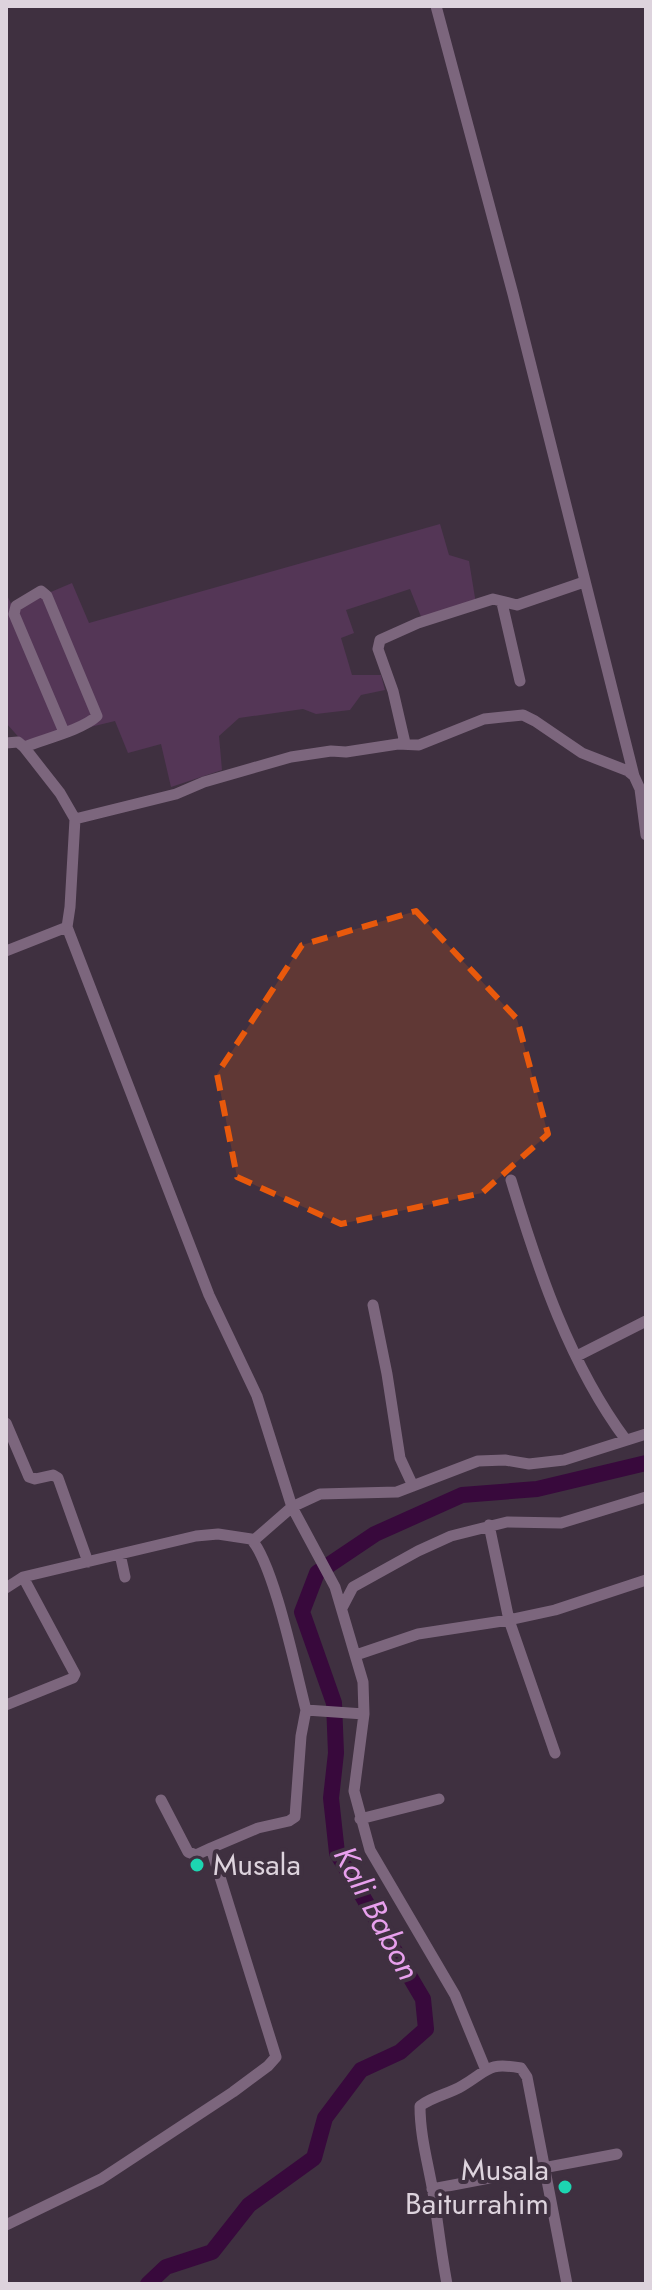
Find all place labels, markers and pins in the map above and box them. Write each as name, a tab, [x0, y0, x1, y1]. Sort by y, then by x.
place label: Musala	[213, 1843, 301, 1886]
marker: Musala	[188, 1856, 206, 1874]
place label: Musala Baiturrahim	[405, 2148, 549, 2225]
marker: Musala Baiturrahim	[556, 2178, 574, 2196]

